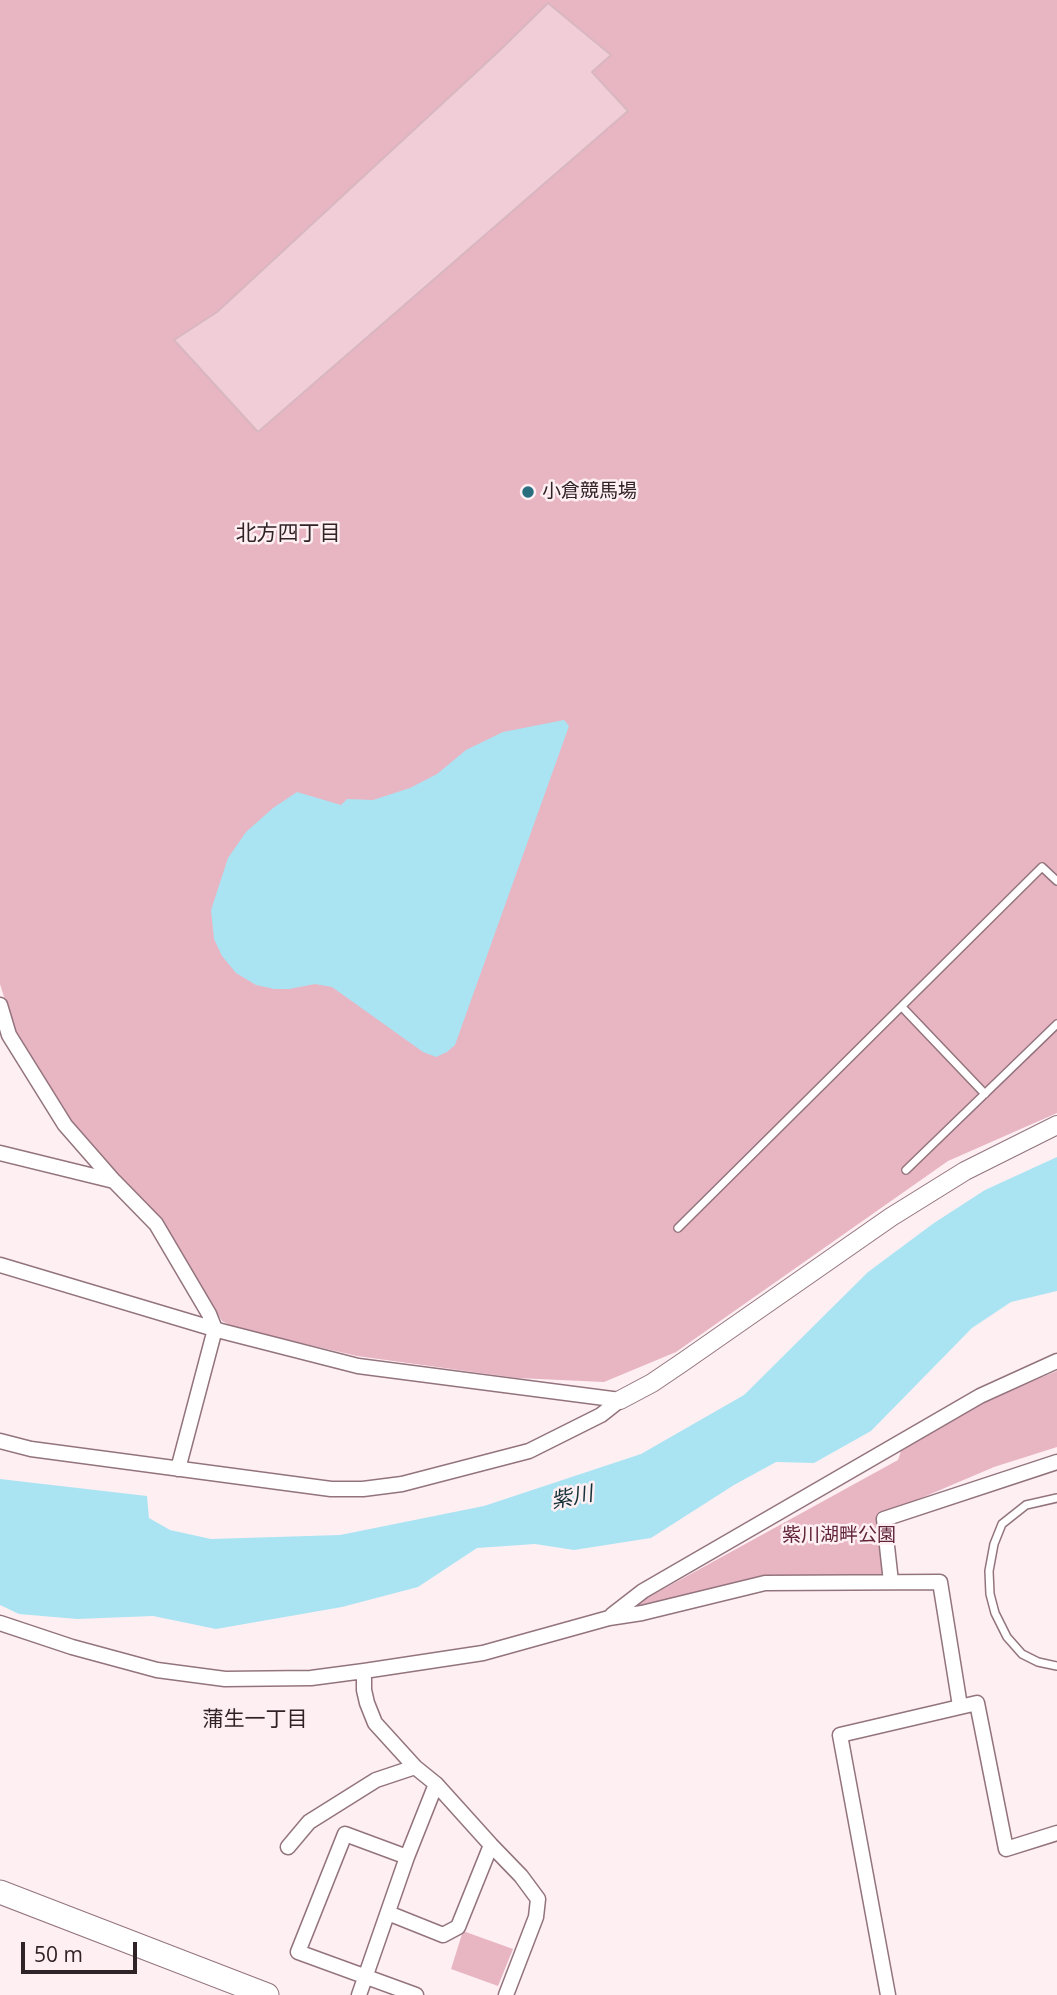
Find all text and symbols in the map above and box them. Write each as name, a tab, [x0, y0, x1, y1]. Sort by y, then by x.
place label: 小倉競馬場	[542, 481, 637, 503]
marker: 小倉競馬場	[520, 484, 536, 500]
district label: 北方四丁目	[236, 521, 340, 547]
water label: 紫川	[549, 1482, 595, 1514]
park label: 紫川湖畔公園	[782, 1525, 896, 1547]
district label: 蒲生一丁目	[203, 1707, 307, 1733]
scale bar	[24, 1928, 140, 1972]
text: 50 m	[34, 1940, 83, 1968]

